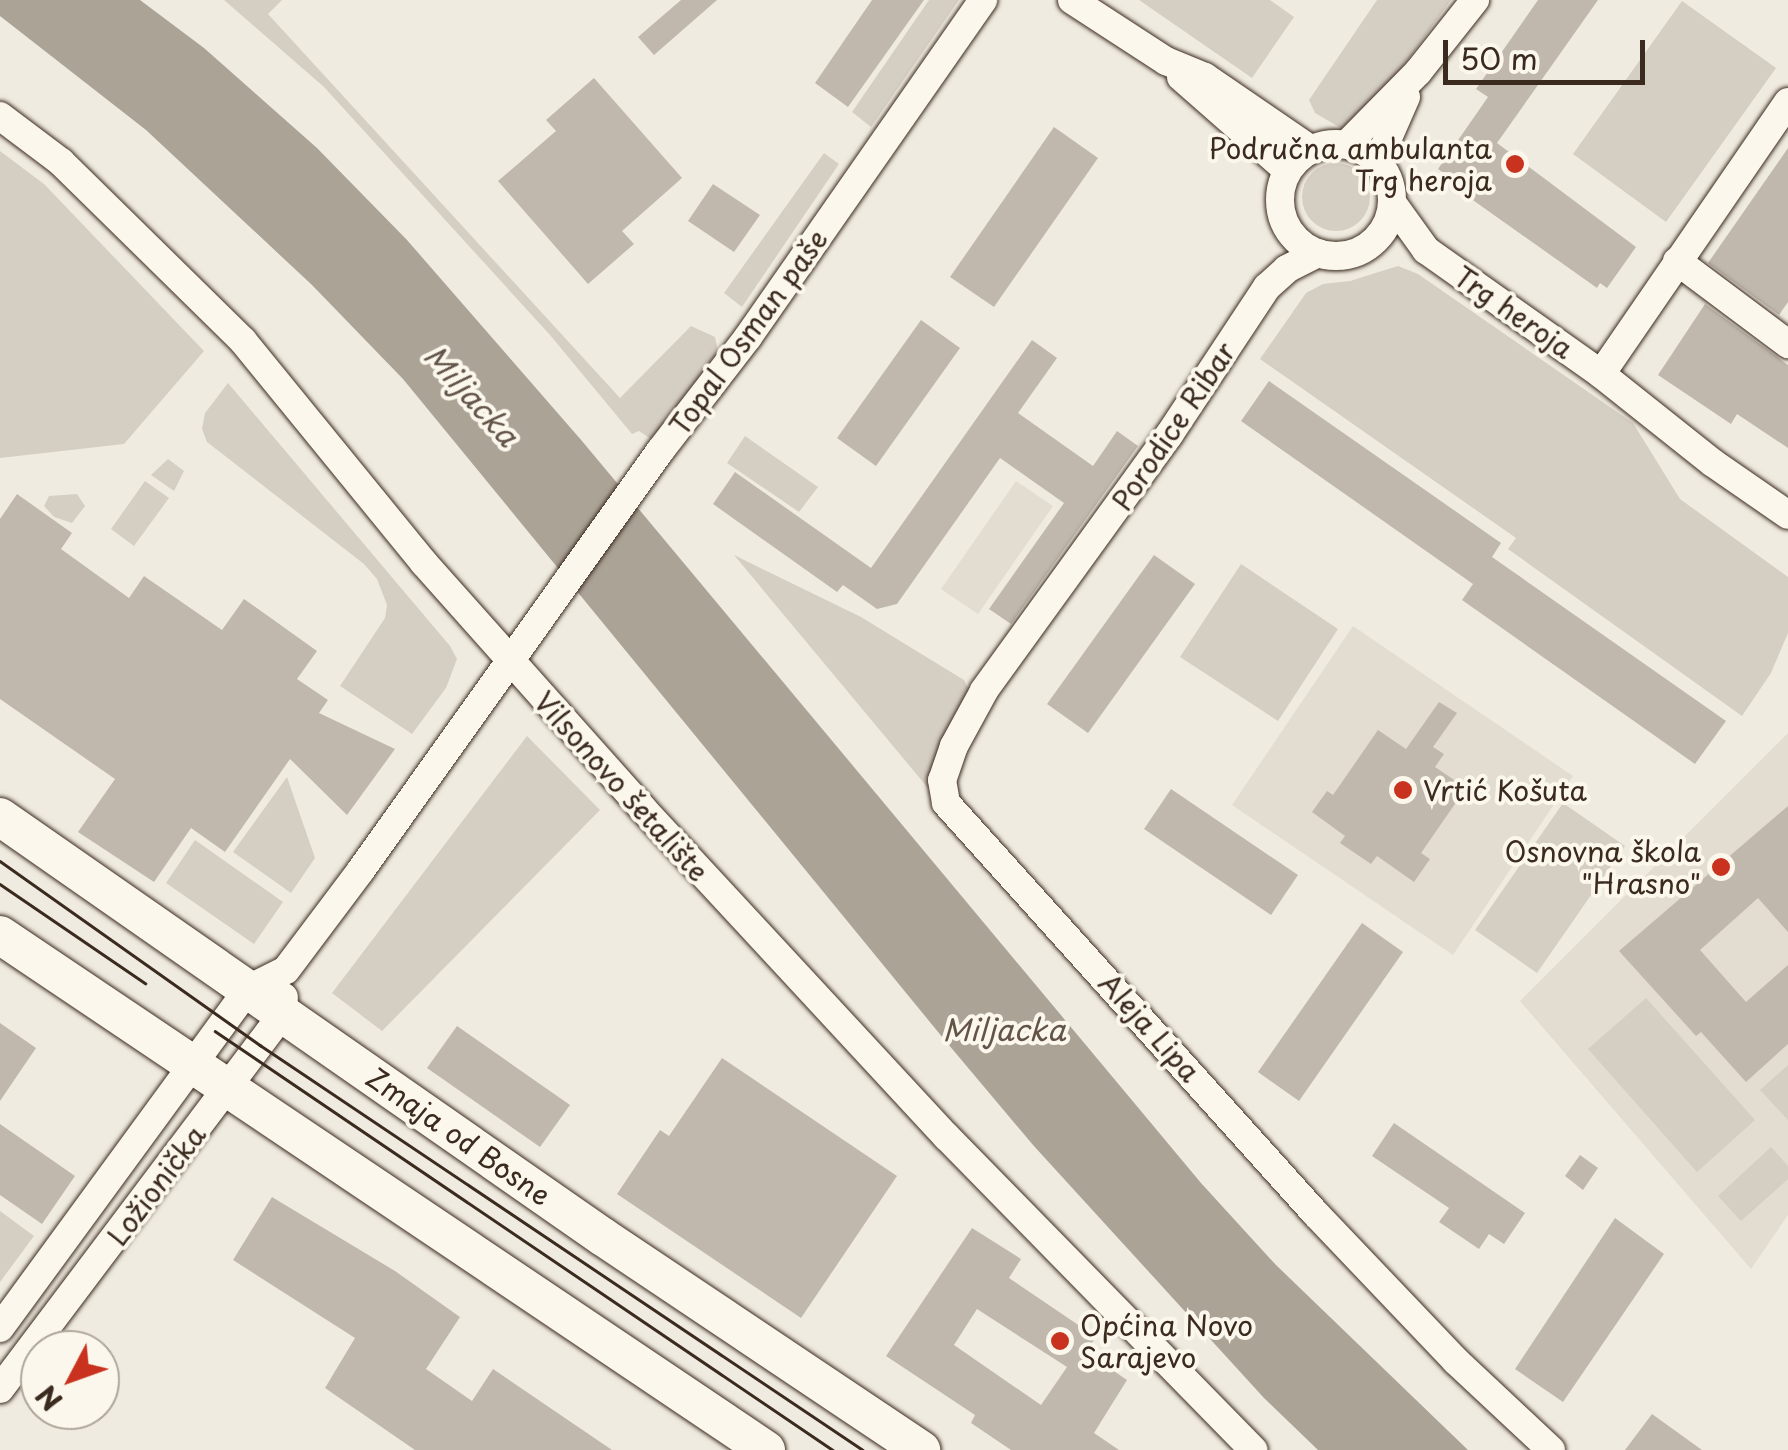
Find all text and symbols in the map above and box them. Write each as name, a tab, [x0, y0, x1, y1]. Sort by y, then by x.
scale bar	[1448, 20, 1650, 82]
text: 50 m	[1460, 35, 1538, 80]
place label: Područna ambulanta Trg heroja	[1208, 131, 1492, 197]
marker: Područna ambulanta Trg heroja	[1502, 151, 1528, 177]
street label: Topal Osman paše	[662, 222, 834, 442]
street label: Trg heroja	[1448, 259, 1580, 365]
street label: Porodice Ribar	[1105, 336, 1241, 516]
water label: Miljacka	[417, 337, 527, 453]
street label: Vilsonovo šetalište	[528, 684, 716, 888]
place label: Vrtić Košuta	[1423, 773, 1586, 807]
marker: Vrtić Košuta	[1392, 779, 1414, 801]
place label: Osnovna škola "Hrasno"	[1505, 834, 1701, 900]
marker: Osnovna škola "Hrasno"	[1710, 856, 1732, 878]
street label: Aleja Lipa	[1093, 966, 1207, 1088]
water label: Miljacka	[942, 1011, 1066, 1047]
street label: Zmaja od Bosne	[361, 1060, 557, 1212]
street label: Ložionička	[100, 1118, 212, 1252]
place label: Općina Novo Sarajevo	[1080, 1308, 1253, 1374]
north arrow	[20, 1330, 120, 1430]
marker: Općina Novo Sarajevo	[1049, 1330, 1071, 1352]
text: N	[25, 1376, 72, 1421]

